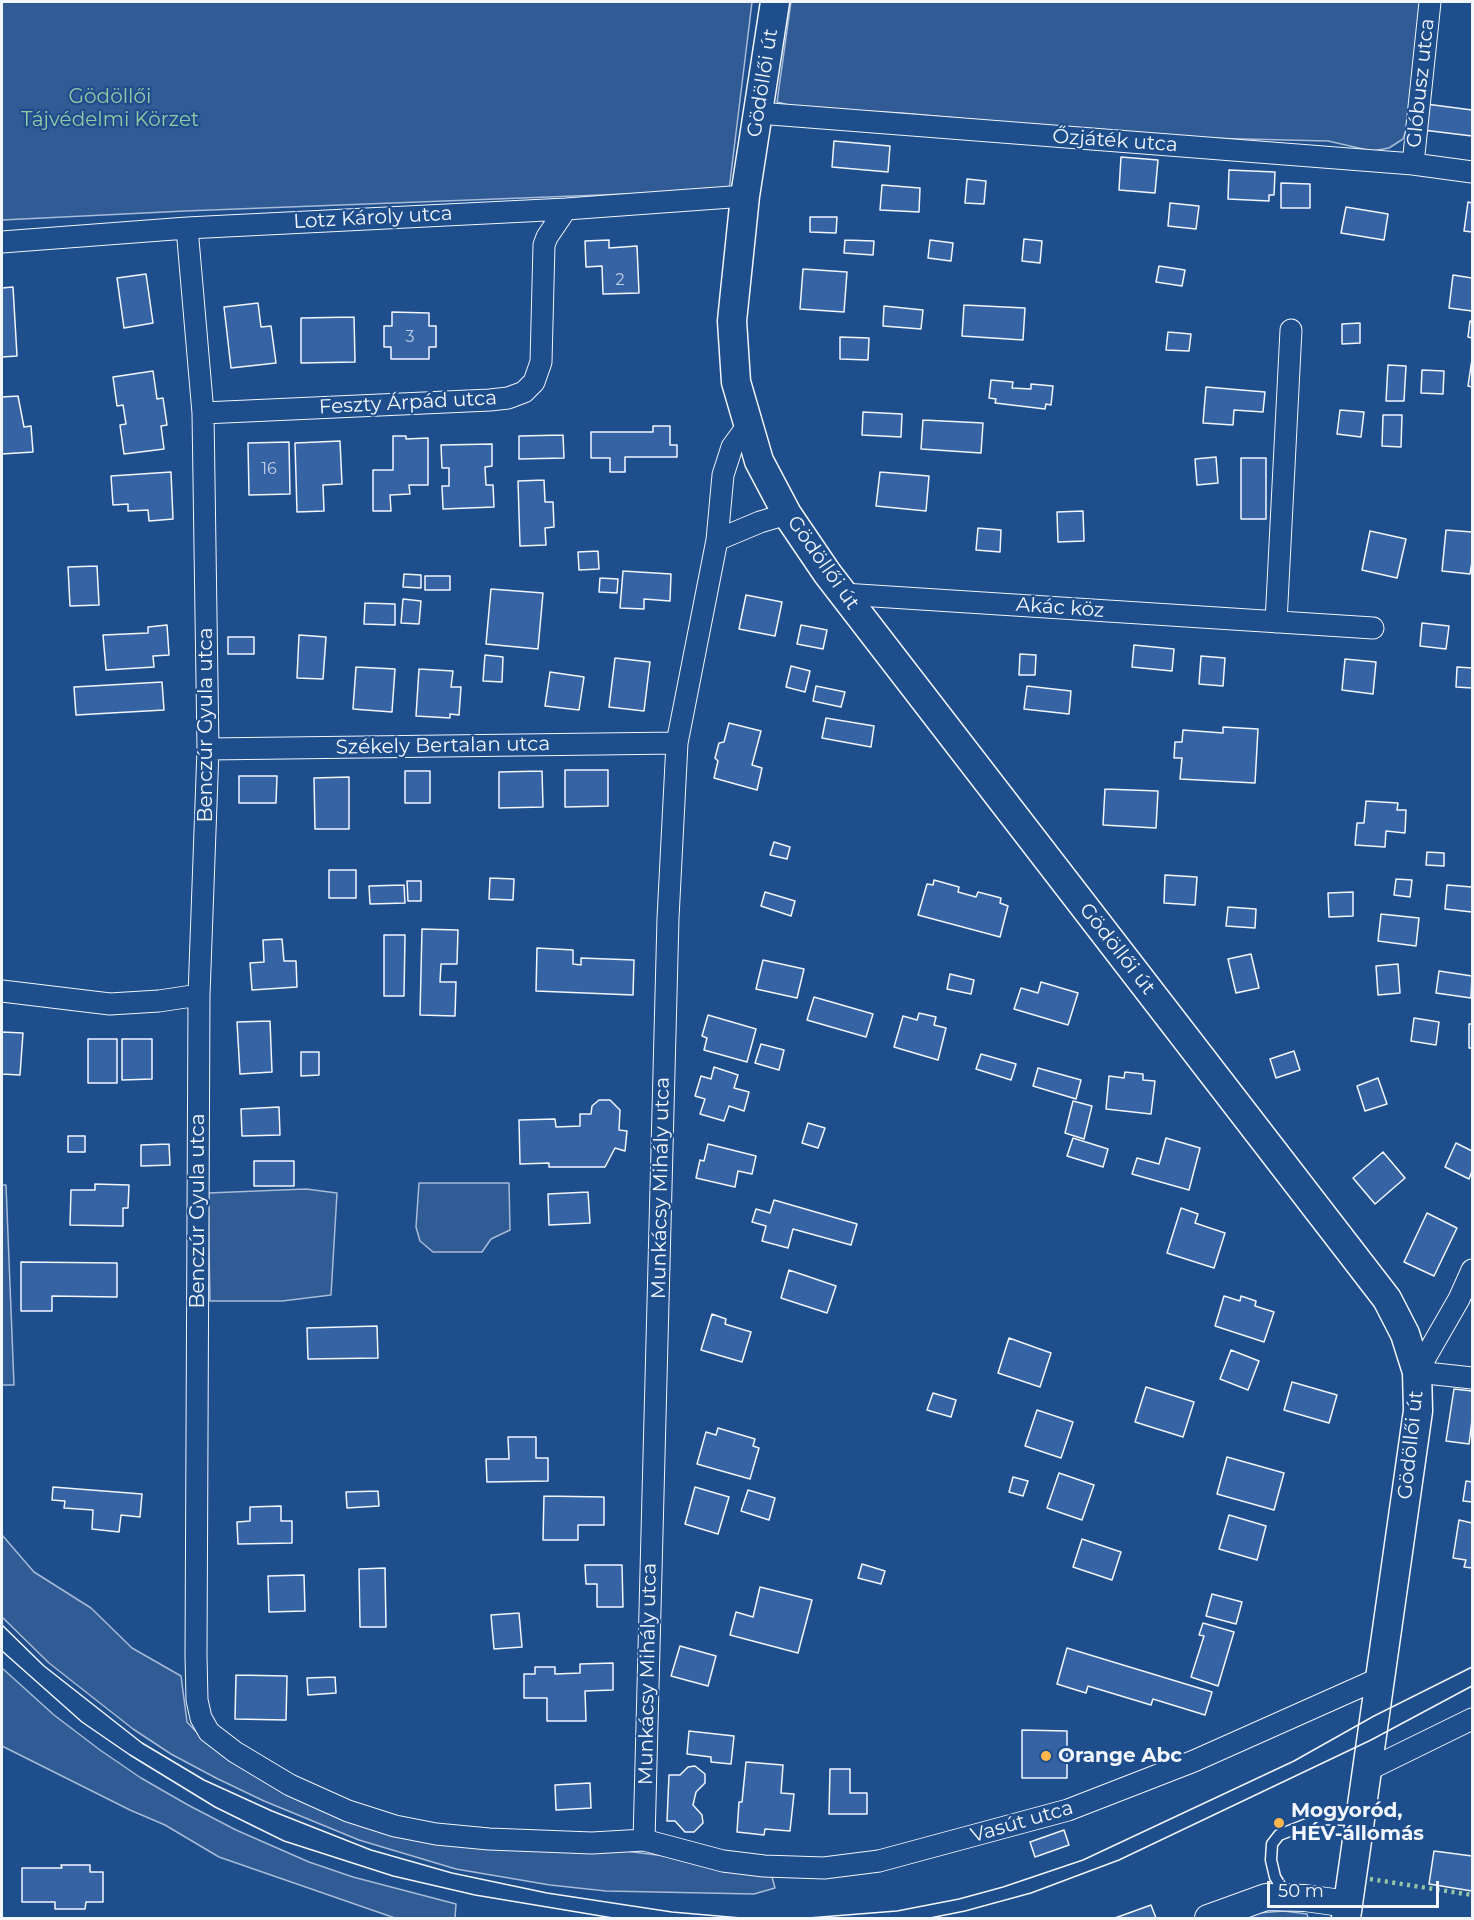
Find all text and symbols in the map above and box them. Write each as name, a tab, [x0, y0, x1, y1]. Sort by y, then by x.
street label: Glóbusz utca	[1402, 17, 1440, 149]
street label: Gödöllői út	[743, 27, 783, 139]
park label: Gödöllői Tájvédelmi Körzet	[21, 85, 199, 132]
street label: Őzjáték utca	[1052, 125, 1178, 157]
street label: Lotz Károly utca	[293, 202, 453, 234]
house number: 2	[615, 270, 625, 290]
house number: 3	[405, 327, 415, 347]
street label: Feszty Árpád utca	[318, 386, 498, 420]
house number: 16	[261, 459, 277, 479]
street label: Gödöllői út	[782, 511, 864, 615]
street label: Akác köz	[1015, 593, 1105, 623]
street label: Benczúr Gyula utca	[194, 627, 218, 823]
street label: Székely Bertalan utca	[336, 732, 550, 760]
street label: Gödöllői út	[1074, 898, 1160, 1000]
street label: Munkácsy Mihály utca	[647, 1077, 675, 1299]
street label: Benczúr Gyula utca	[186, 1113, 210, 1309]
street label: Gödöllői út	[1393, 1389, 1429, 1501]
street label: Munkácsy Mihály utca	[634, 1563, 662, 1785]
place label: Orange Abc	[1058, 1744, 1182, 1768]
marker: Orange Abc	[1039, 1749, 1053, 1763]
street label: Vasút utca	[968, 1796, 1076, 1848]
place label: Mogyoród, HÉV-állomás	[1291, 1799, 1424, 1846]
marker: Mogyoród, HÉV-állomás	[1272, 1816, 1286, 1830]
scale bar	[1270, 1869, 1442, 1907]
text: 50 m	[1278, 1880, 1324, 1902]

